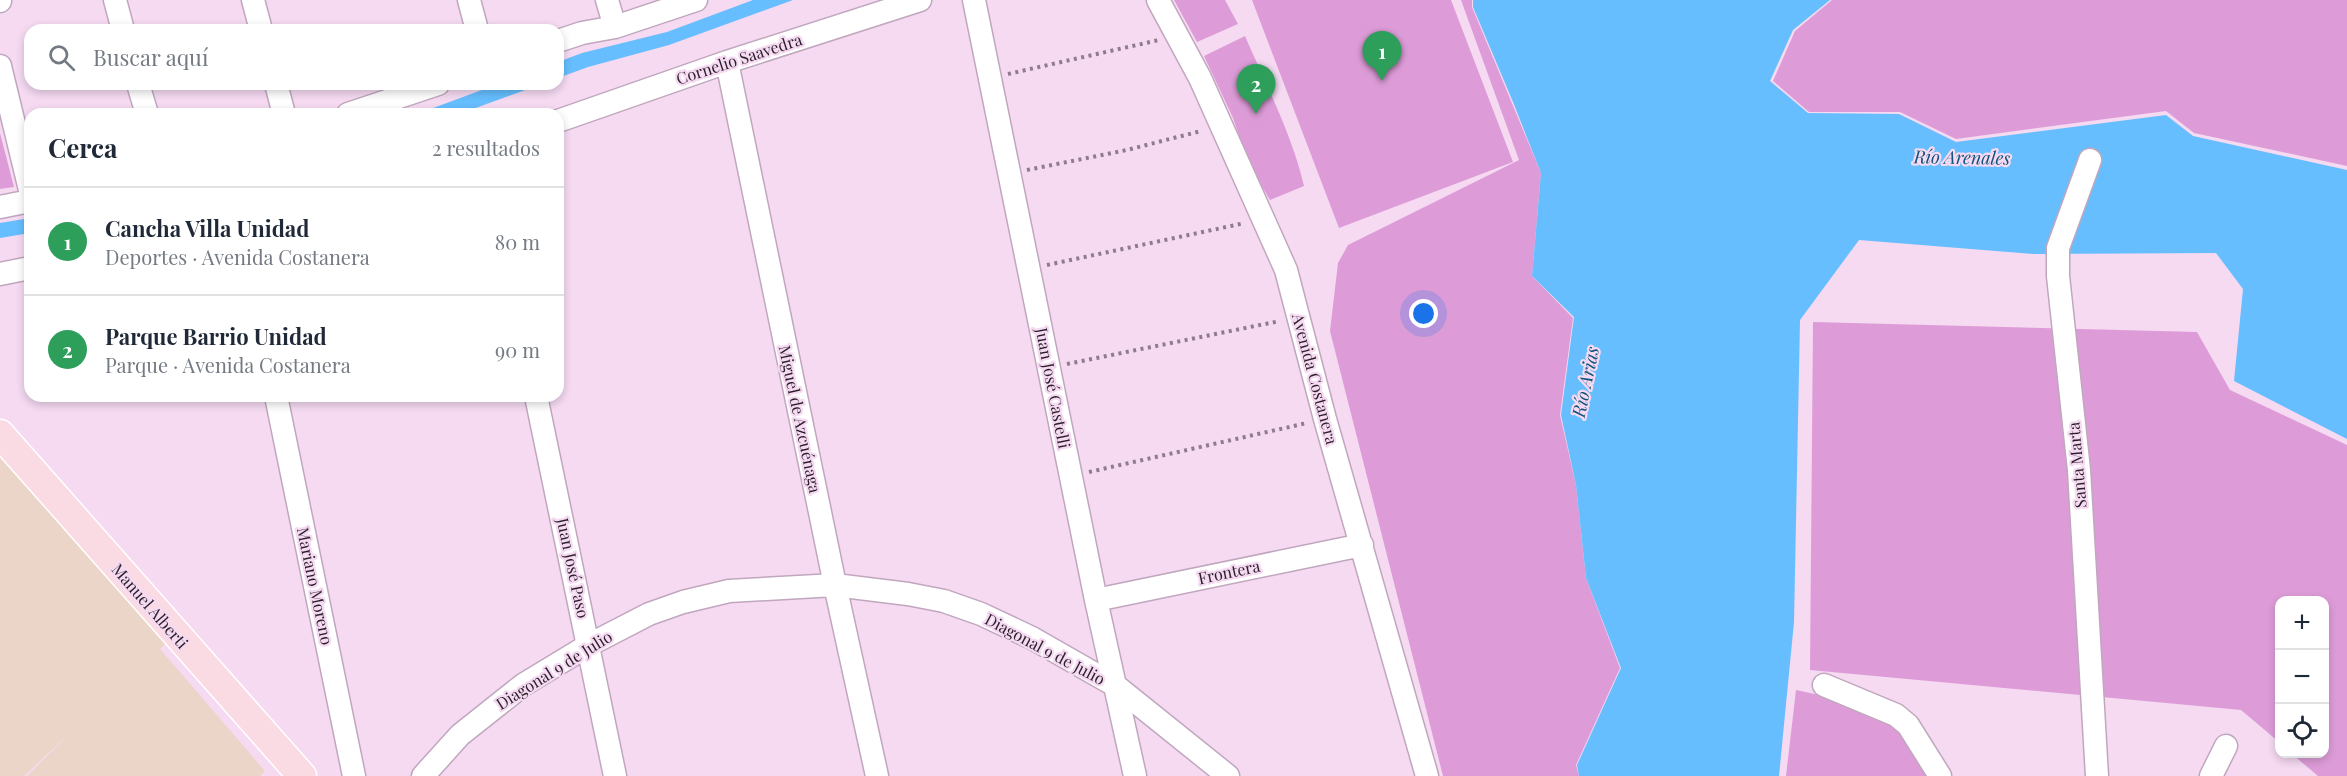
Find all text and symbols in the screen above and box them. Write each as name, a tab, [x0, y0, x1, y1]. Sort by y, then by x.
search box	[24, 24, 564, 90]
street label: Cornelio Saavedra	[673, 28, 805, 89]
pin: 1	[1362, 32, 1402, 81]
icon: search	[45, 41, 78, 74]
text: Buscar aquí	[93, 42, 208, 72]
pin: 2	[1236, 64, 1276, 114]
text: Cerca	[48, 130, 117, 165]
text: 2 resultados	[432, 134, 540, 161]
water label: Río Arenales	[1913, 144, 2011, 170]
text: Cancha Villa Unidad	[105, 213, 309, 243]
text: 1	[64, 228, 71, 255]
text: 80 m	[495, 228, 540, 255]
text: Deportes · Avenida Costanera	[105, 243, 370, 270]
your location	[1409, 299, 1438, 328]
street label: Avenida Costanera	[1288, 310, 1343, 447]
text: Parque Barrio Unidad	[105, 321, 327, 351]
street label: Juan José Castelli	[1031, 325, 1076, 450]
text: 2	[62, 336, 73, 363]
text: 90 m	[495, 336, 540, 363]
street label: Miguel de Azcuénaga	[775, 343, 826, 495]
water label: Río Arias	[1566, 344, 1604, 420]
text: Parque · Avenida Costanera	[105, 351, 351, 378]
street label: Santa Marta	[2062, 421, 2091, 509]
street label: Juan José Paso	[552, 515, 594, 620]
street label: Mariano Moreno	[293, 525, 338, 647]
street label: Frontera	[1196, 555, 1262, 588]
street label: Manuel Alberti	[108, 559, 193, 653]
map controls	[2275, 596, 2329, 758]
button: +	[2275, 596, 2329, 650]
street label: Diagonal 9 de Julio	[982, 608, 1109, 689]
street label: Diagonal 9 de Julio	[492, 625, 616, 714]
button: −	[2275, 650, 2329, 704]
button: locate	[2275, 704, 2329, 758]

